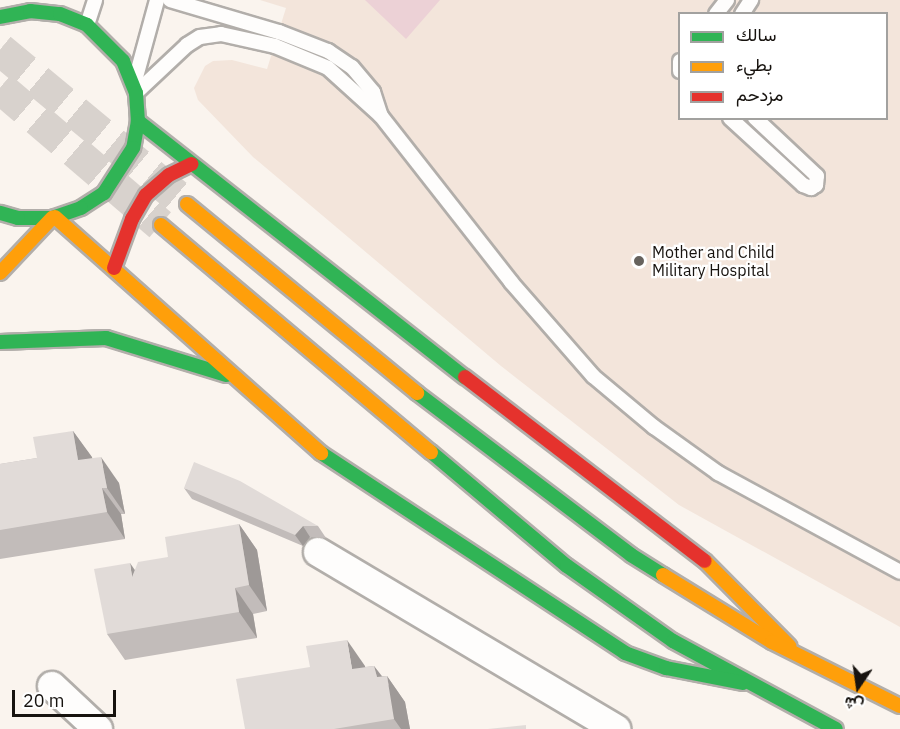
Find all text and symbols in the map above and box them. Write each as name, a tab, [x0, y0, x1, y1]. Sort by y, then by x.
legend	[678, 12, 888, 120]
text: سالك	[736, 23, 776, 46]
text: بطيء	[736, 53, 772, 76]
text: مزدحم	[736, 83, 783, 106]
place label: Mother and Child Military Hospital	[652, 242, 774, 280]
marker: Mother and Child Military Hospital	[630, 252, 648, 270]
north arrow	[828, 657, 888, 717]
scale bar	[15, 678, 118, 716]
text: 20 m	[23, 689, 65, 712]
text: ش	[842, 693, 866, 716]

